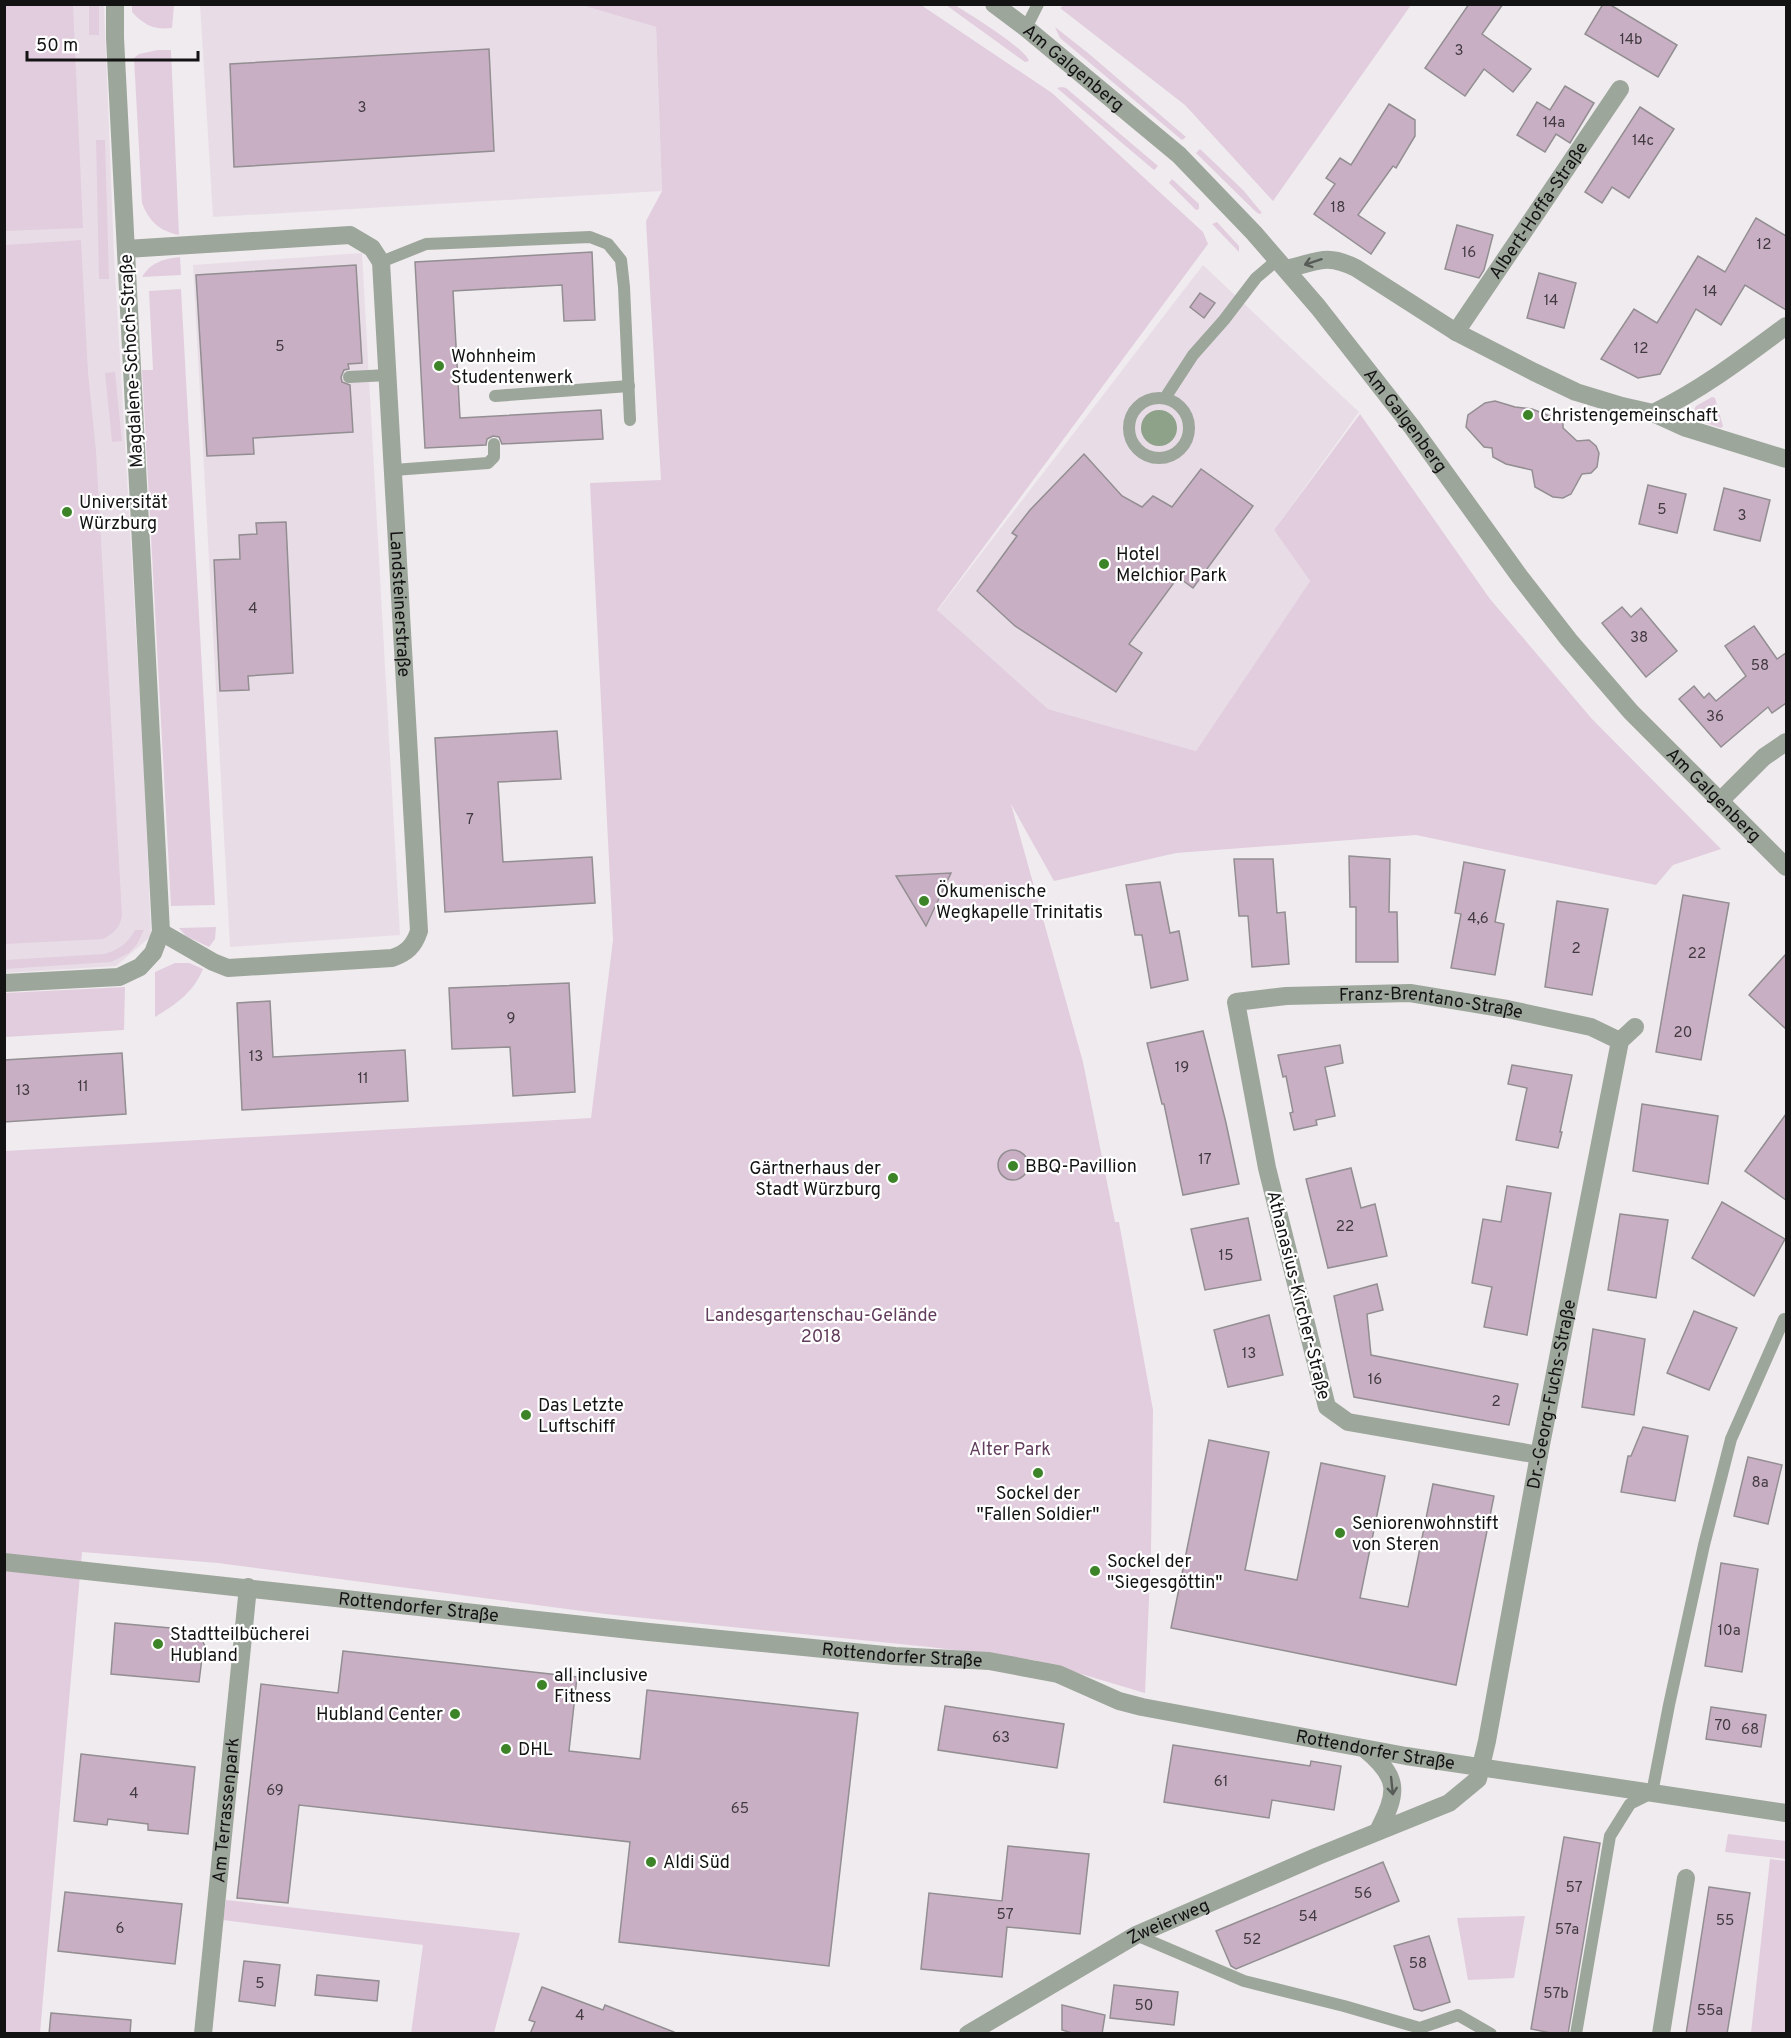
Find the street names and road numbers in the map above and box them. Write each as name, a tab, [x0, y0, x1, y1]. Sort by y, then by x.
street label: Am Galgenberg	[1017, 20, 1128, 118]
street label: Albert-Hoffa-Straße	[1485, 138, 1594, 284]
street label: Magdalene-Schoch-Straße	[115, 254, 150, 468]
street label: Am Galgenberg	[1357, 364, 1451, 478]
street label: Landsteinerstraße	[383, 530, 415, 678]
street label: Am Galgenberg	[1660, 743, 1765, 848]
street label: Franz-Brentano-Straße	[1339, 983, 1525, 1025]
street label: Athanasius-Kircher-Straße	[1260, 1188, 1335, 1402]
street label: Dr.-Georg-Fuchs-Straße	[1523, 1298, 1582, 1491]
street label: Rottendorfer Straße	[337, 1588, 500, 1629]
street label: Rottendorfer Straße	[821, 1639, 983, 1674]
street label: Rottendorfer Straße	[1294, 1726, 1456, 1776]
street label: Am Terrassenpark	[208, 1736, 246, 1884]
street label: Zweierweg	[1123, 1894, 1213, 1951]

